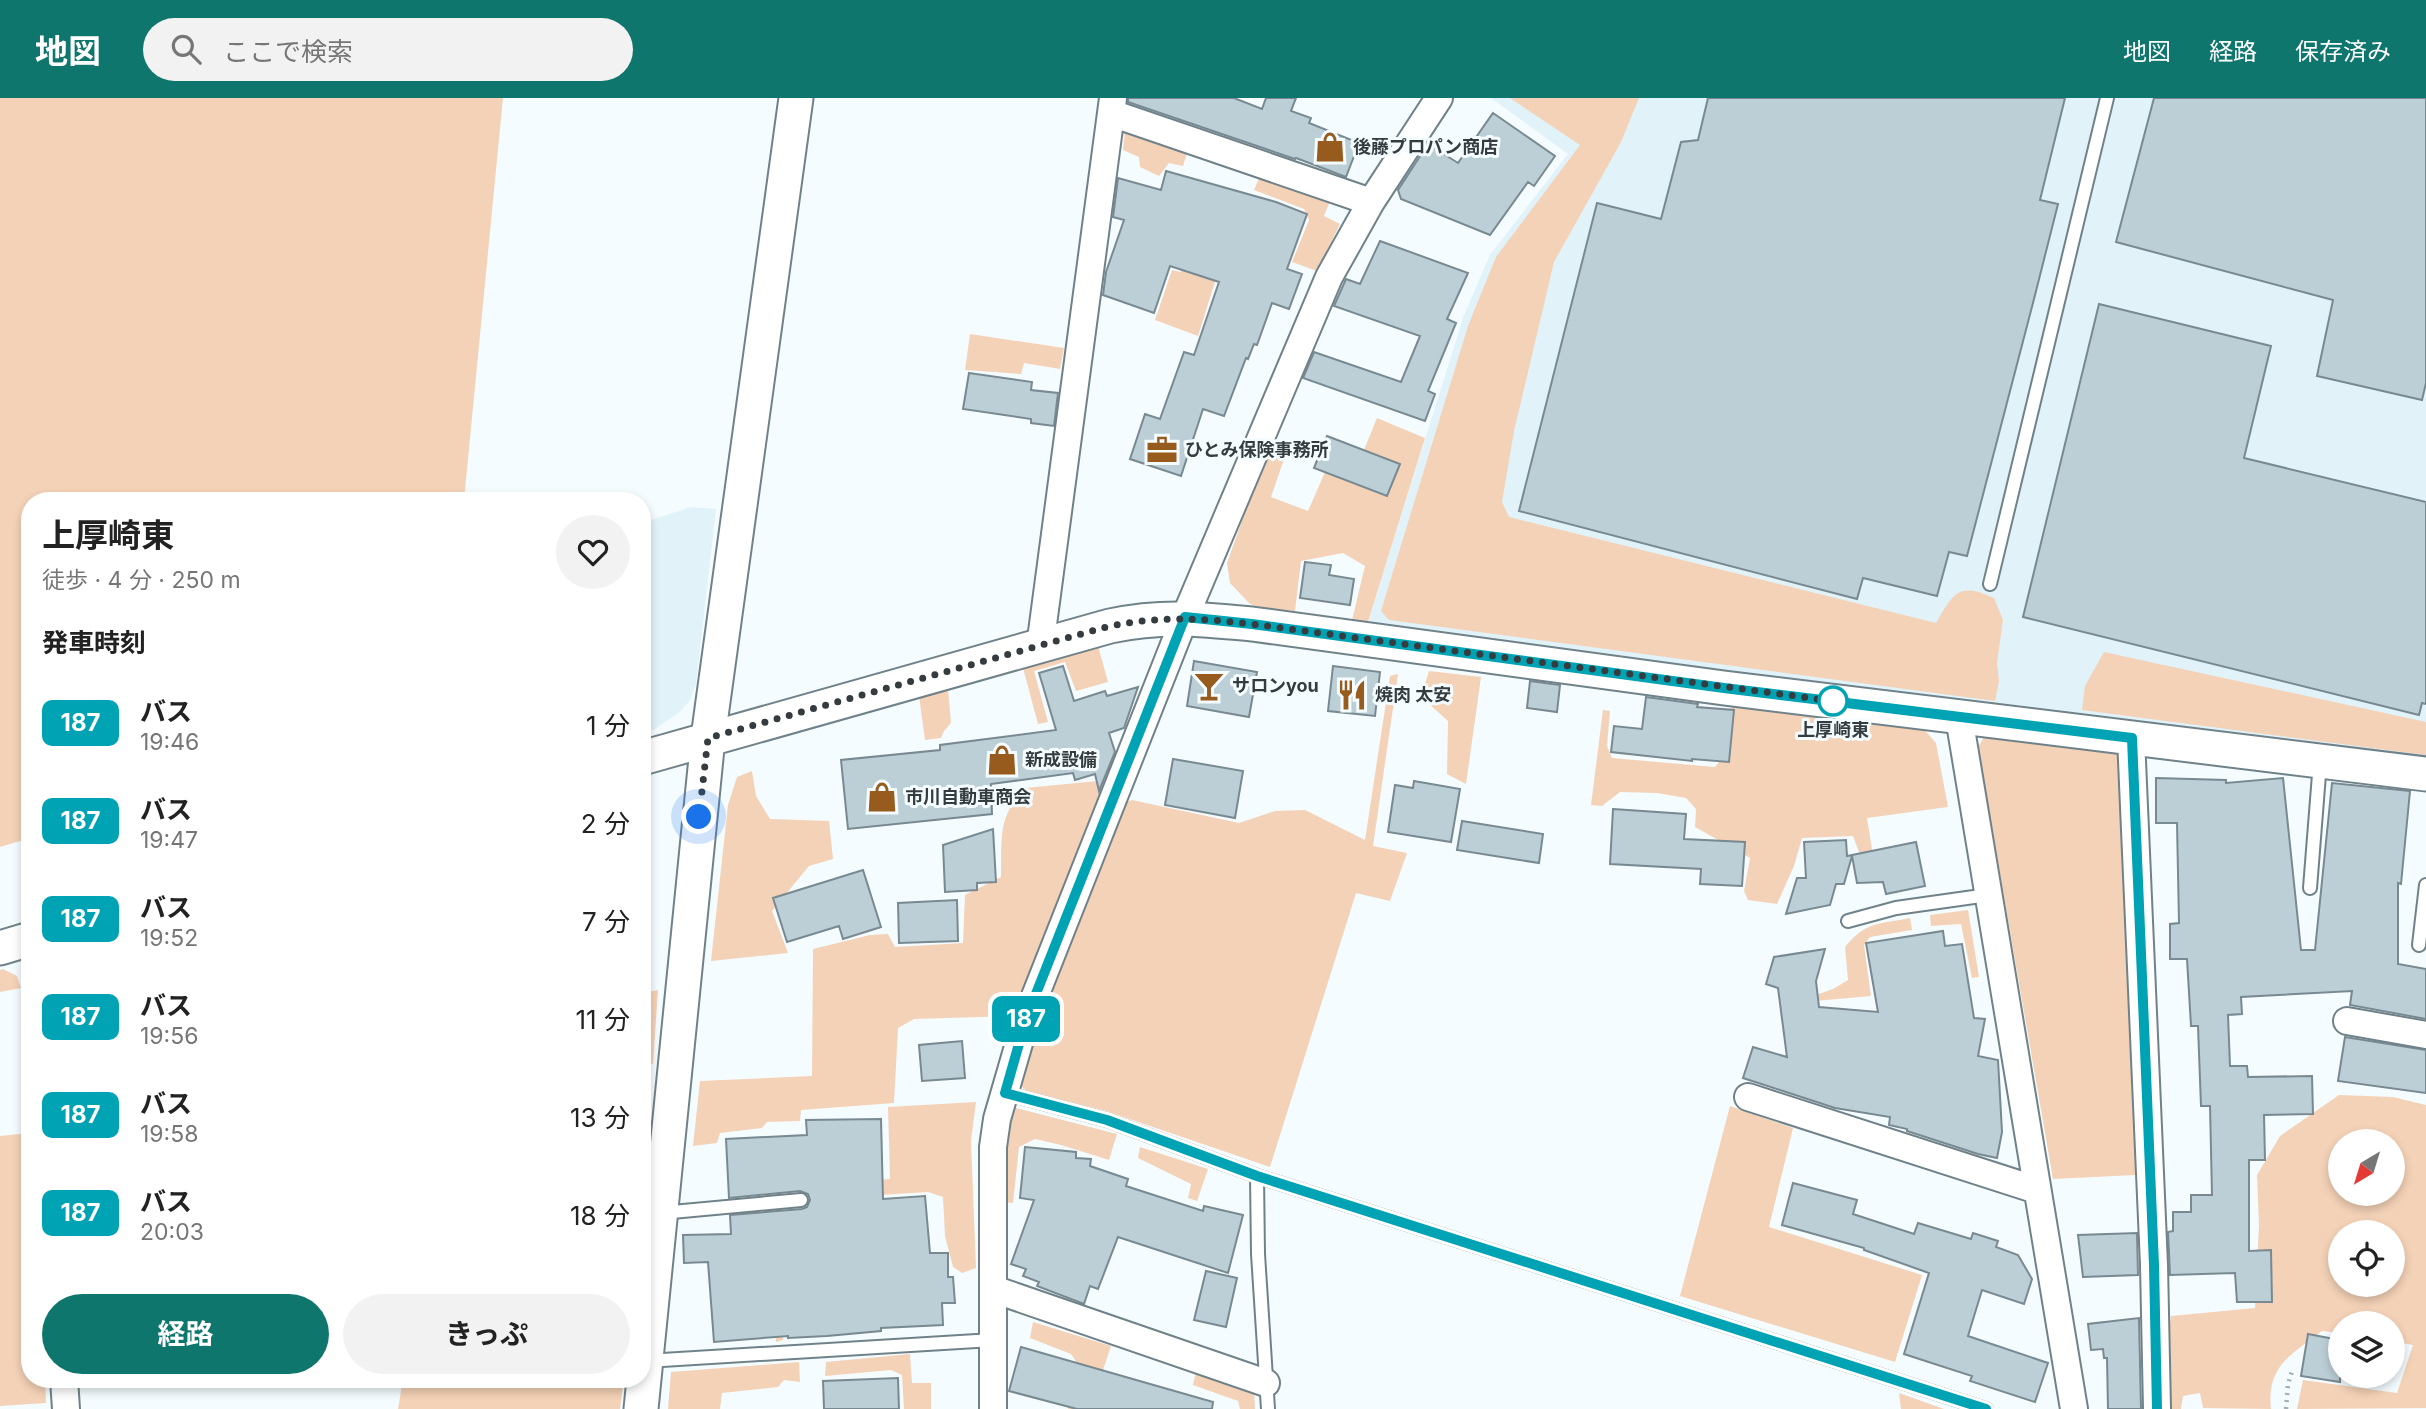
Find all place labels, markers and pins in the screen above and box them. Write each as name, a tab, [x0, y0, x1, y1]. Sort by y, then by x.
shop icon: 後藤プロパン商店	[1313, 130, 1347, 164]
place label: 後藤プロパン商店	[1353, 136, 1498, 157]
office icon: ひとみ保険事務所	[1145, 433, 1179, 467]
place label: ひとみ保険事務所	[1185, 439, 1328, 460]
bar icon: サロンyou	[1192, 669, 1226, 703]
place label: サロンyou	[1232, 675, 1319, 696]
restaurant icon: 焼肉 太安	[1335, 678, 1369, 712]
place label: 焼肉 太安	[1375, 684, 1451, 705]
marker: 上厚崎東	[1818, 686, 1848, 716]
place label: 上厚崎東	[1797, 719, 1869, 740]
shop icon: 新成設備	[985, 743, 1019, 777]
place label: 新成設備	[1025, 749, 1097, 770]
shop icon: 市川自動車商会	[865, 780, 899, 814]
place label: 市川自動車商会	[905, 786, 1031, 807]

